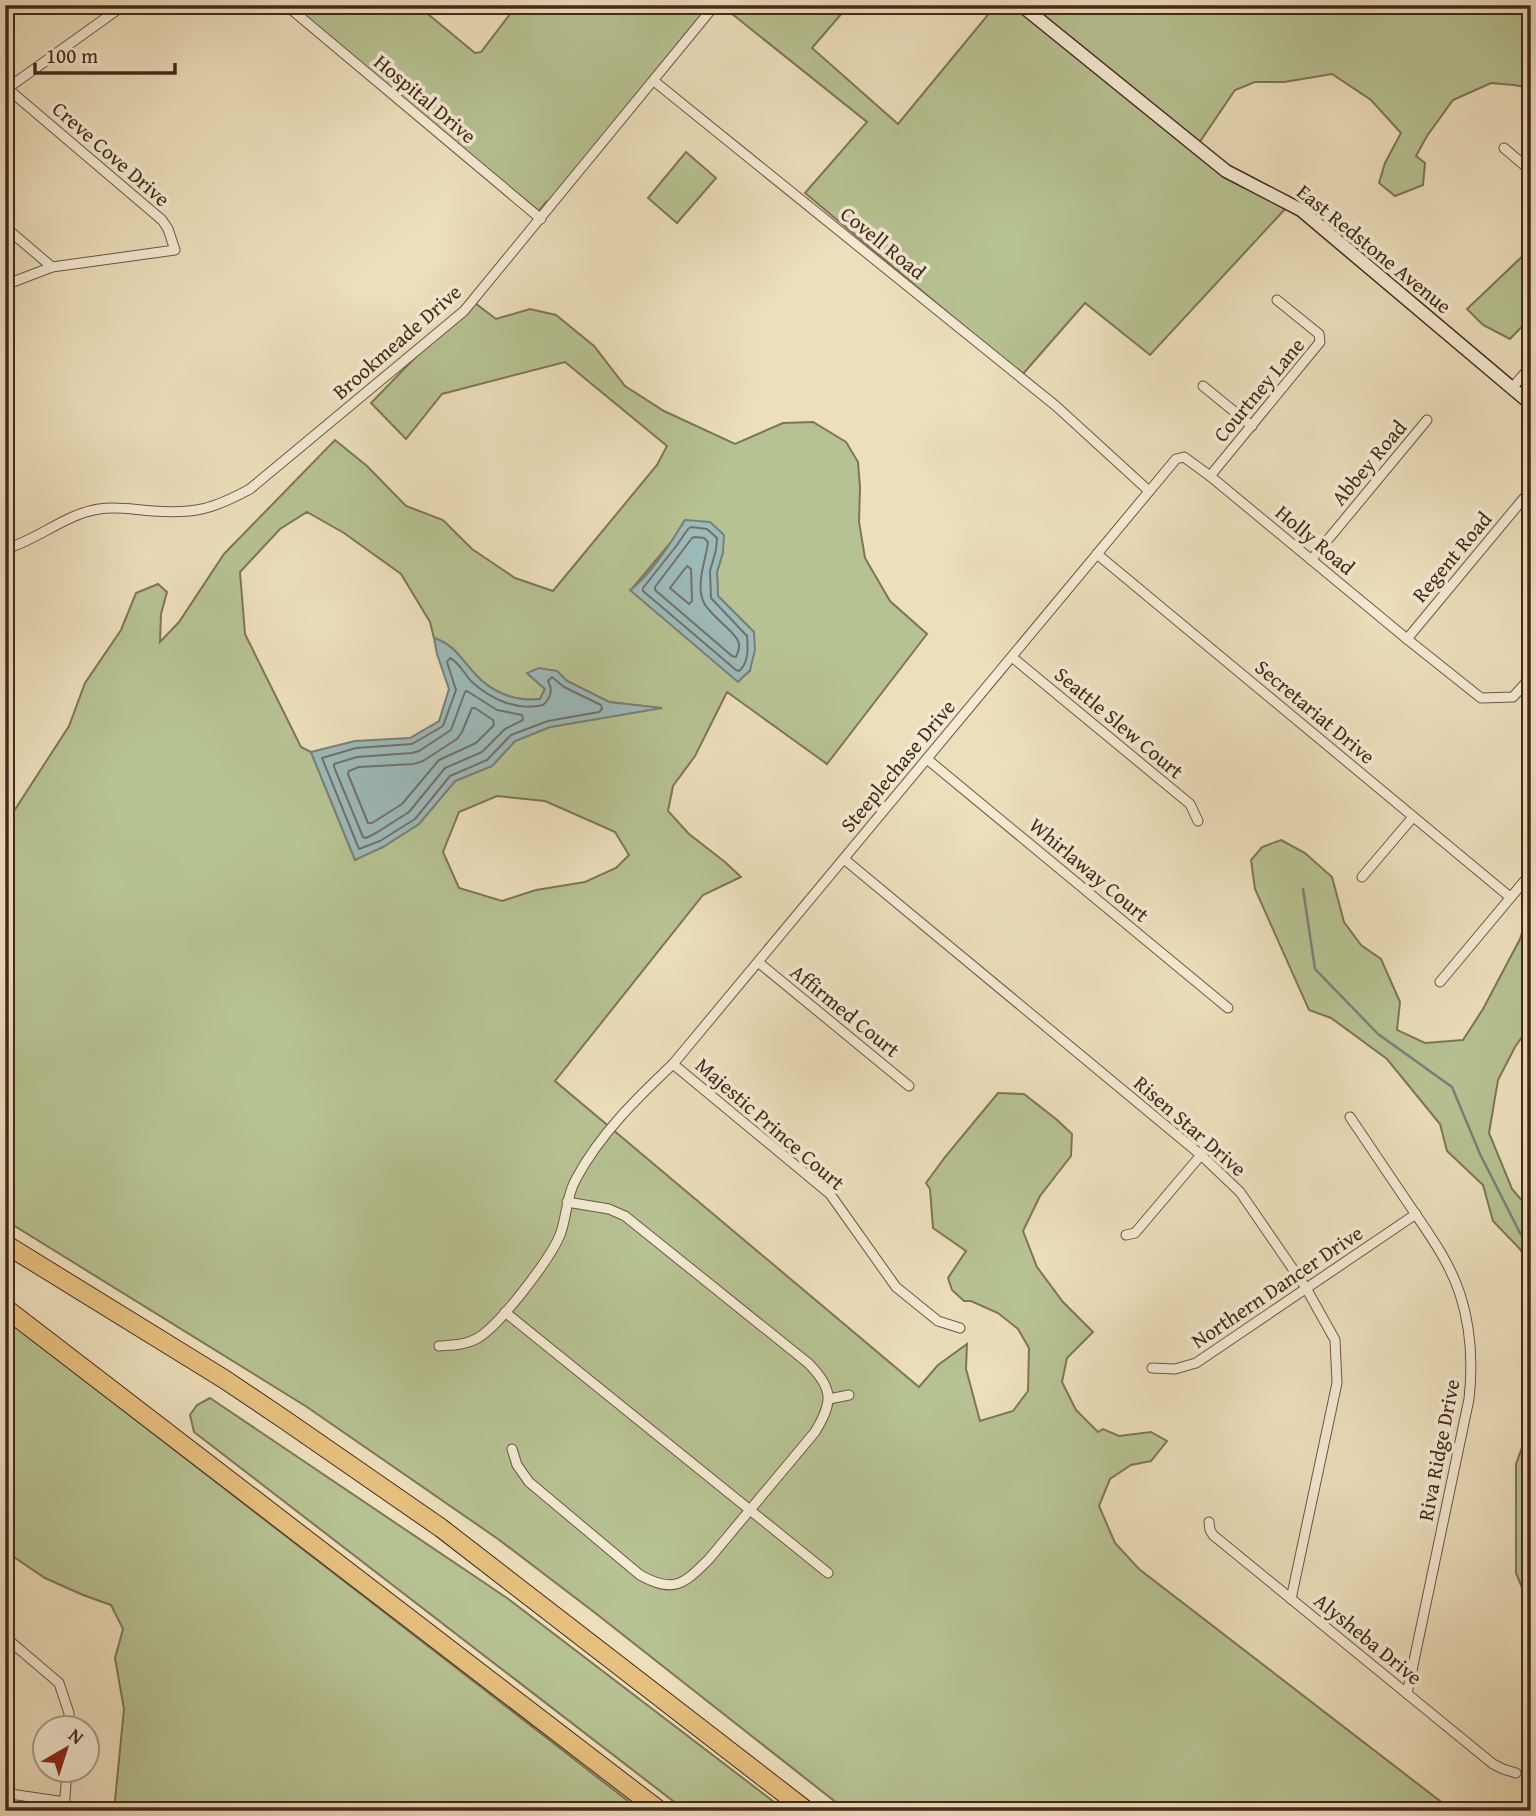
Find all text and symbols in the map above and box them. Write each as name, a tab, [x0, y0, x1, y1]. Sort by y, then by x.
scale bar	[35, 32, 175, 76]
text: 100 m	[46, 40, 98, 71]
street label: Hospital Drive	[367, 47, 483, 151]
street label: Creve Cove Drive	[46, 94, 177, 214]
street label: East Redstone Avenue	[1290, 176, 1459, 321]
street label: Covell Road	[834, 199, 933, 287]
street label: Brookmeade Drive	[325, 277, 468, 406]
street label: Courtney Lane	[1206, 331, 1312, 449]
street label: Abbey Road	[1324, 413, 1414, 512]
street label: Holly Road	[1269, 497, 1362, 583]
street label: Regent Road	[1404, 504, 1499, 609]
street label: Secretariat Drive	[1248, 652, 1382, 771]
street label: Seattle Slew Court	[1048, 659, 1191, 786]
street label: Steeplechase Drive	[833, 692, 963, 839]
street label: Whirlaway Court	[1022, 810, 1157, 930]
street label: Affirmed Court	[784, 957, 907, 1065]
street label: Majestic Prince Court	[689, 1050, 852, 1198]
street label: Risen Star Drive	[1127, 1068, 1254, 1184]
street label: Northern Dancer Drive	[1185, 1217, 1369, 1356]
street label: Riva Ridge Drive	[1410, 1376, 1467, 1523]
street label: Alysheba Drive	[1307, 1585, 1429, 1692]
north arrow	[32, 1714, 102, 1784]
text: N	[63, 1721, 91, 1751]

